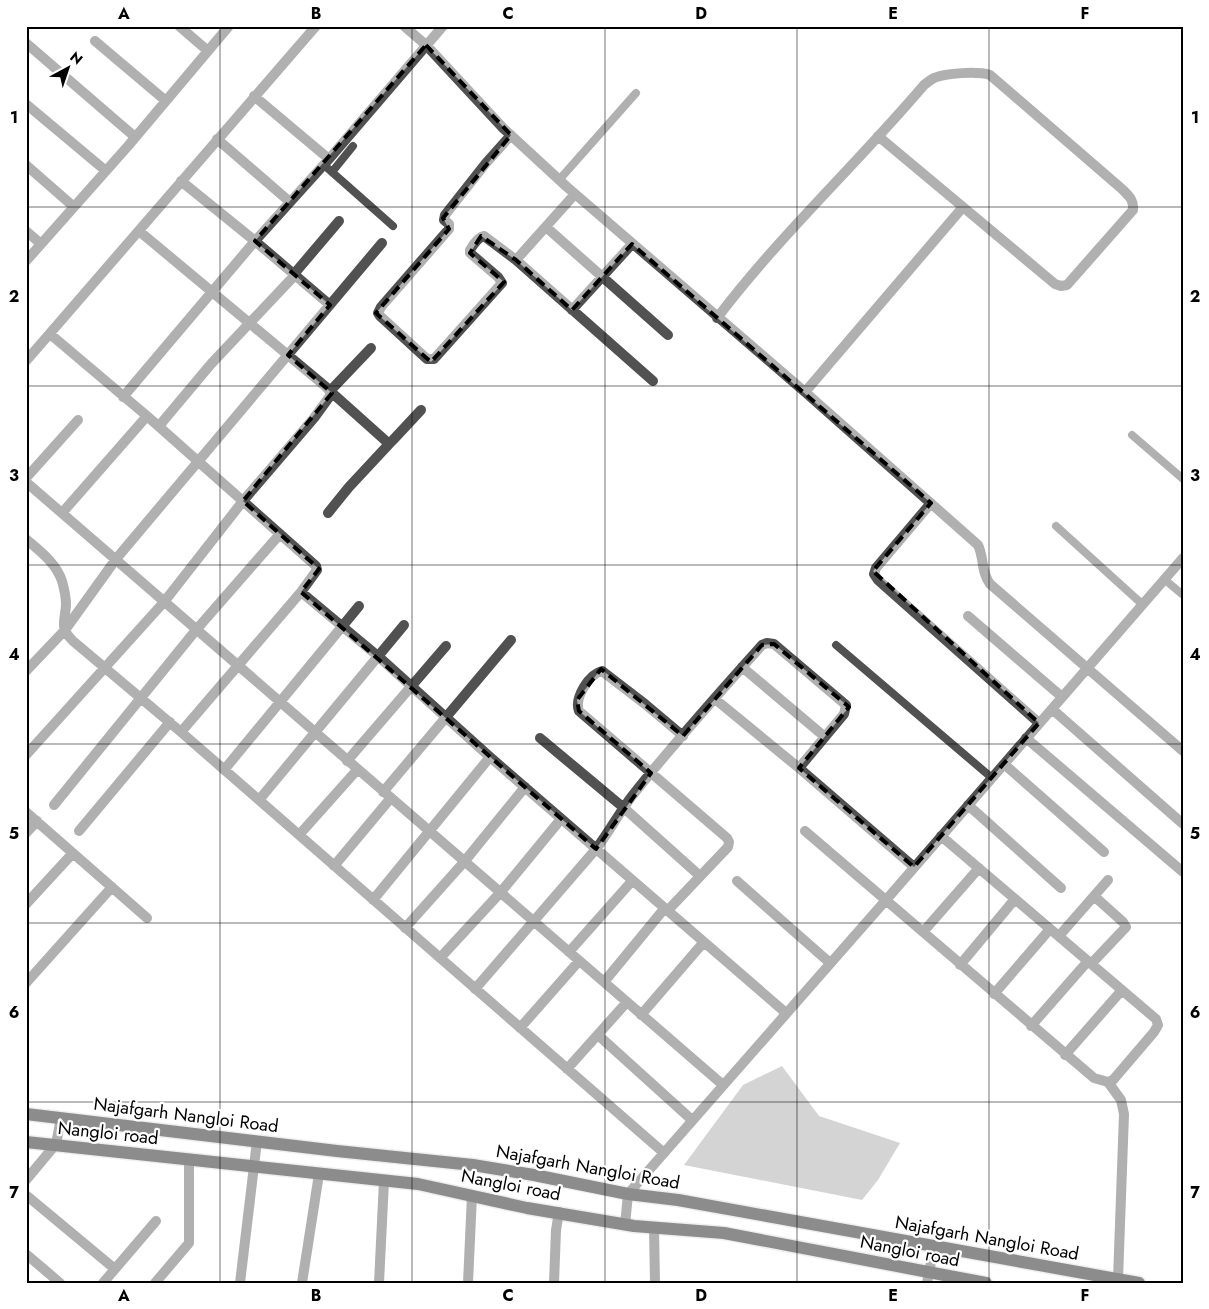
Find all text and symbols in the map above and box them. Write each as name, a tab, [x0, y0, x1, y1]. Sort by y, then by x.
text: A	[117, 2, 130, 25]
text: B	[311, 2, 321, 25]
text: C	[502, 2, 514, 25]
text: D	[695, 2, 707, 25]
text: E	[888, 2, 898, 25]
text: F	[1081, 2, 1089, 25]
north arrow	[42, 42, 92, 92]
text: N	[66, 47, 87, 69]
text: 1	[10, 106, 18, 129]
text: 1	[1191, 106, 1199, 129]
text: 2	[9, 285, 19, 308]
text: 2	[1190, 285, 1200, 308]
text: 3	[9, 464, 19, 487]
text: 3	[1190, 464, 1200, 487]
text: 4	[8, 643, 20, 666]
text: 4	[1189, 643, 1201, 666]
text: 5	[9, 822, 19, 845]
text: 5	[1190, 822, 1200, 845]
text: 6	[9, 1001, 19, 1024]
text: 6	[1190, 1001, 1200, 1024]
street label: Najafgarh Nangloi Road	[92, 1091, 280, 1139]
street label: Nangloi road	[56, 1115, 160, 1151]
street label: Najafgarh Nangloi Road	[494, 1138, 682, 1196]
street label: Nangloi road	[459, 1163, 563, 1207]
text: 7	[9, 1181, 19, 1204]
text: 7	[1190, 1181, 1200, 1204]
street label: Najafgarh Nangloi Road	[893, 1209, 1081, 1267]
street label: Nangloi road	[858, 1229, 962, 1273]
text: A	[117, 1284, 130, 1307]
text: B	[311, 1284, 321, 1307]
text: C	[502, 1284, 514, 1307]
text: D	[695, 1284, 707, 1307]
text: E	[888, 1284, 898, 1307]
text: F	[1081, 1284, 1089, 1307]

